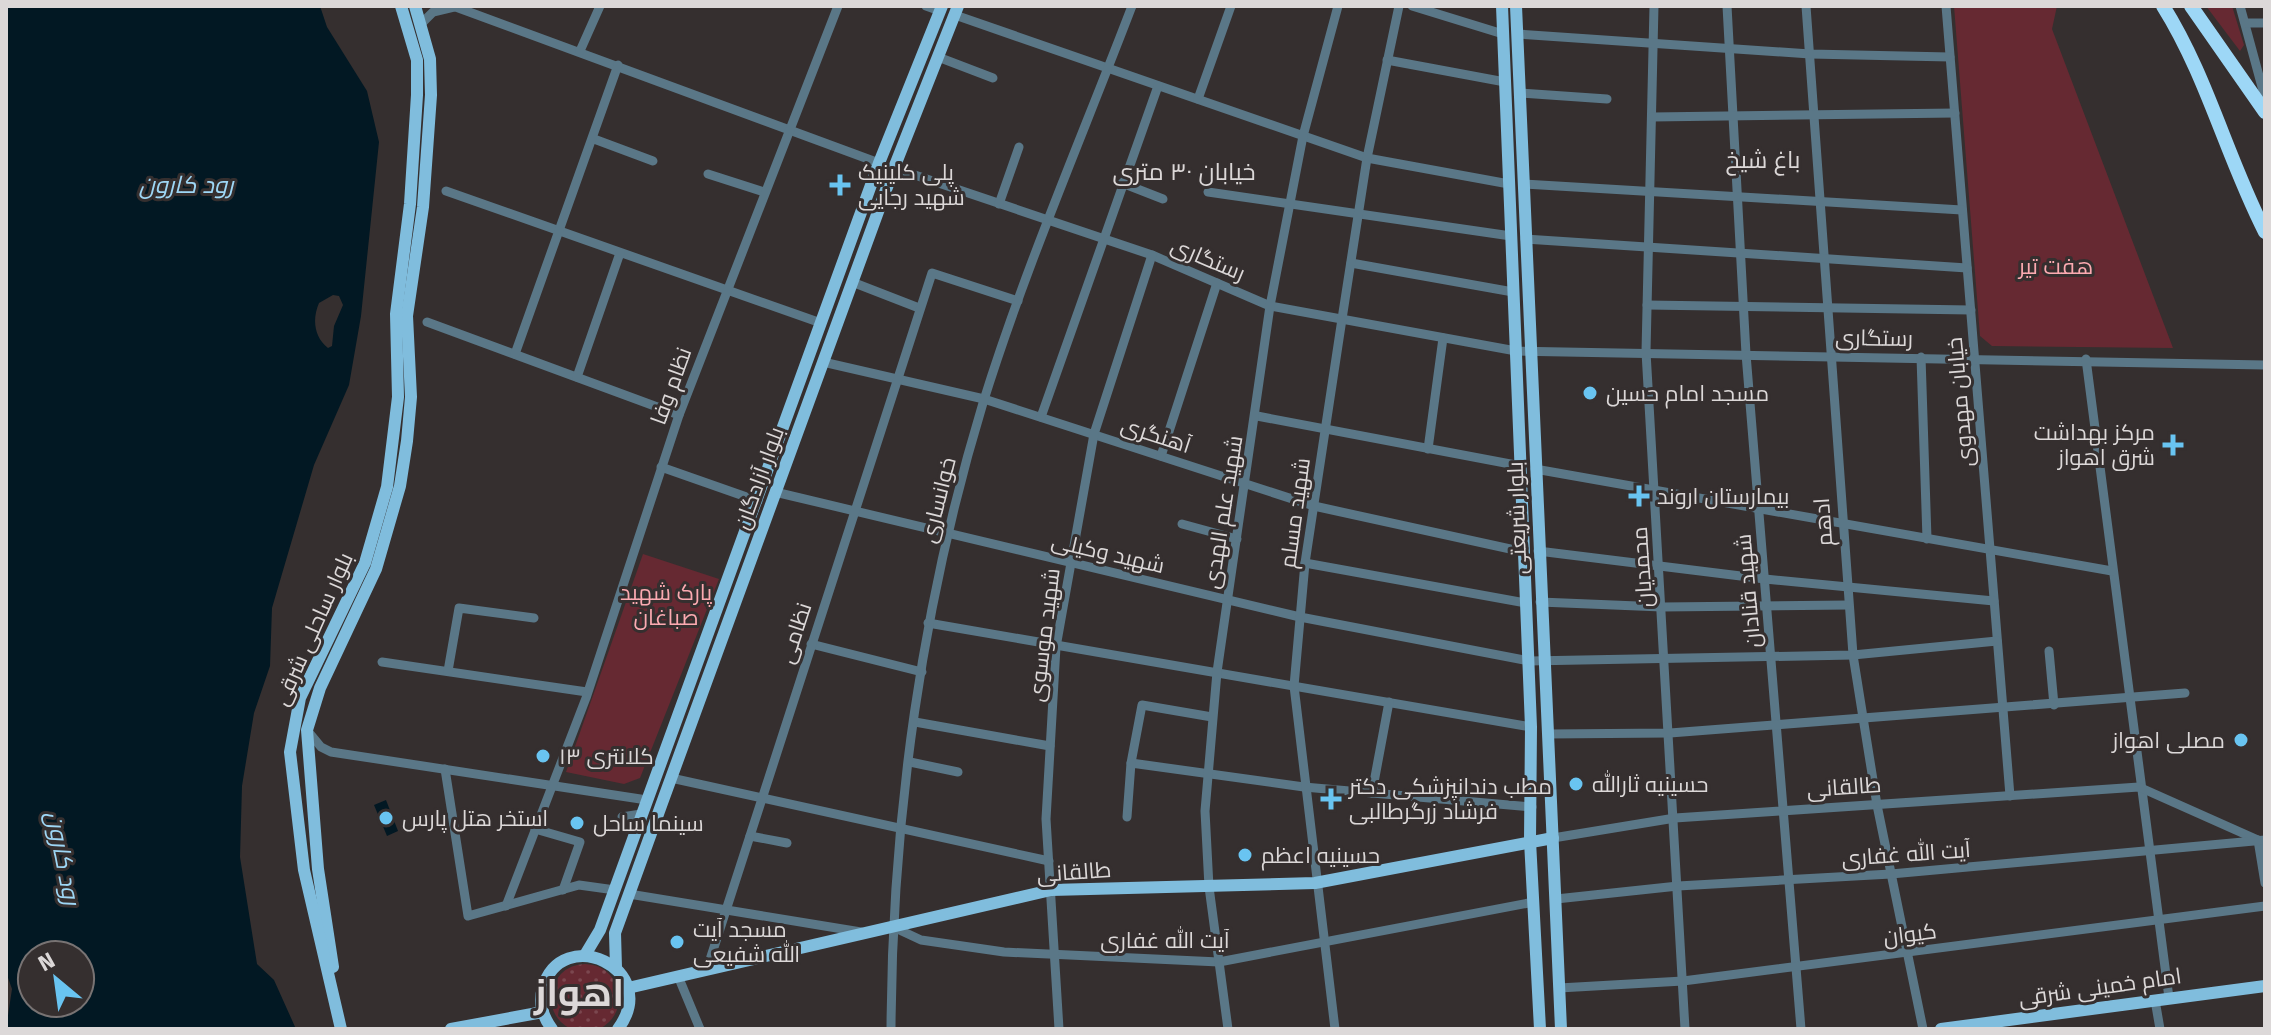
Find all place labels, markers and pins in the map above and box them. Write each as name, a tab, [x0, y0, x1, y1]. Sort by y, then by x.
place label: پلی کلینیک شهید رجایی	[858, 159, 965, 211]
marker: پلی کلینیک شهید رجایی	[829, 174, 851, 196]
place label: مسجد امام حسین	[1606, 380, 1769, 409]
marker: مسجد امام حسین	[1581, 384, 1599, 402]
place label: مرکز بهداشت شرق اهواز	[2034, 419, 2155, 471]
marker: مرکز بهداشت شرق اهواز	[2162, 434, 2184, 456]
place label: بیمارستان اروند	[1657, 483, 1789, 510]
marker: بیمارستان اروند	[1628, 485, 1650, 507]
place label: مصلی اهواز	[2110, 727, 2225, 754]
marker: مصلی اهواز	[2232, 731, 2250, 749]
place label: کلانتری ۱۳	[559, 743, 654, 770]
marker: کلانتری ۱۳	[534, 747, 552, 765]
place label: حسینیه ثارالله	[1592, 770, 1708, 798]
place label: مطب دندانپزشکی دکتر فرشاد زرگرطالبی	[1347, 773, 1552, 825]
marker: حسینیه ثارالله	[1567, 775, 1585, 793]
marker: مطب دندانپزشکی دکتر فرشاد زرگرطالبی	[1320, 788, 1342, 810]
place label: استخر هتل پارس	[402, 805, 548, 833]
marker: استخر هتل پارس	[377, 809, 395, 827]
place label: سینما ساحل	[593, 810, 704, 837]
marker: سینما ساحل	[568, 814, 586, 832]
place label: حسینیه اعظم	[1261, 842, 1380, 871]
marker: حسینیه اعظم	[1236, 846, 1254, 864]
place label: مسجد آیت الله شفیعی	[693, 916, 800, 968]
marker: مسجد آیت الله شفیعی	[668, 933, 686, 951]

